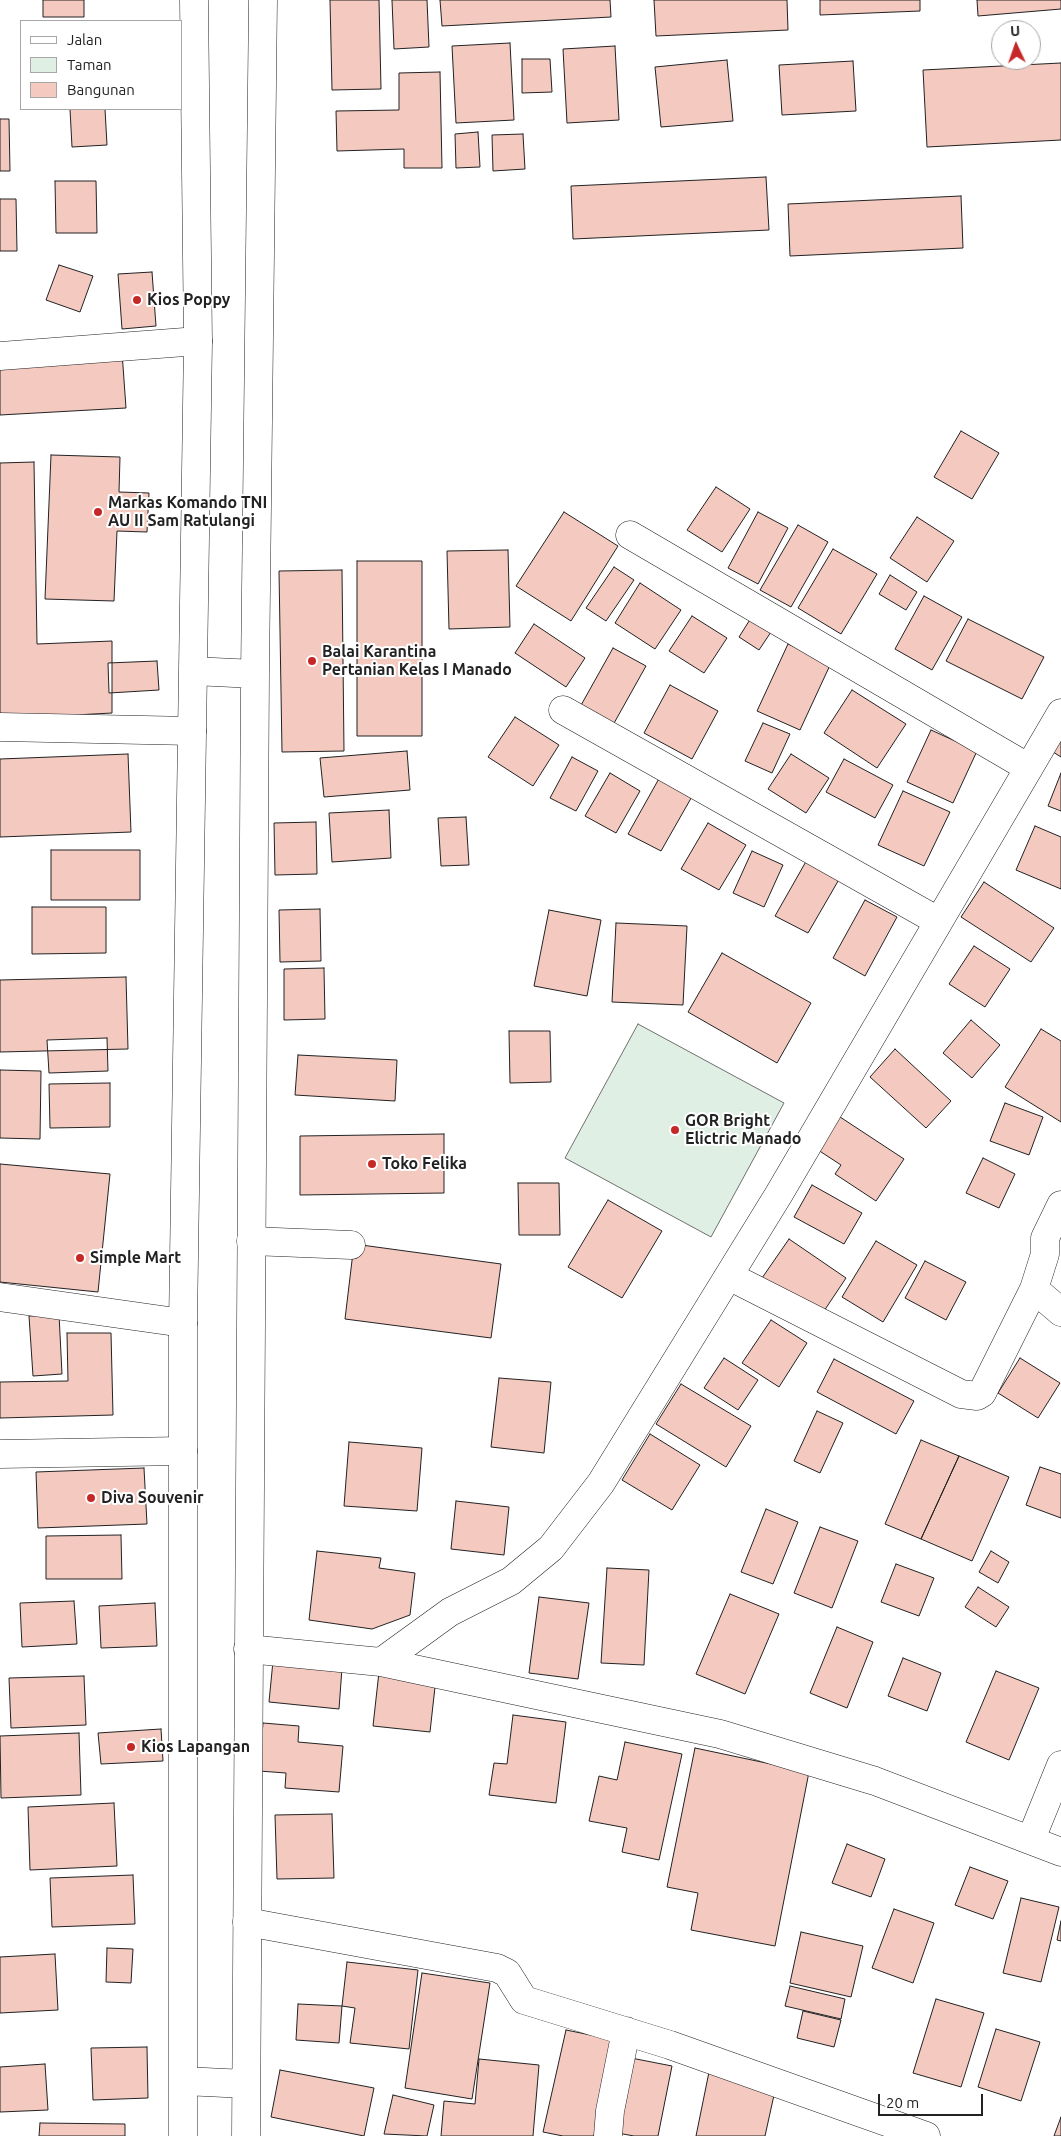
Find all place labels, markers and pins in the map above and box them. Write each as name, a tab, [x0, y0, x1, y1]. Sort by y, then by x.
place label: Kios Poppy	[147, 290, 230, 310]
marker: Kios Poppy	[131, 294, 143, 306]
place label: Markas Komando TNI AU II Sam Ratulangi	[108, 493, 267, 531]
marker: Markas Komando TNI AU II Sam Ratulangi	[92, 506, 104, 518]
place label: Balai Karantina Pertanian Kelas I Manado	[322, 642, 512, 680]
marker: Balai Karantina Pertanian Kelas I Manado	[306, 655, 318, 667]
place label: GOR Bright Elictric Manado	[685, 1111, 801, 1149]
marker: GOR Bright Elictric Manado	[669, 1124, 681, 1136]
place label: Toko Felika	[382, 1154, 467, 1174]
marker: Toko Felika	[366, 1158, 378, 1170]
place label: Simple Mart	[90, 1248, 181, 1268]
marker: Simple Mart	[74, 1252, 86, 1264]
place label: Diva Souvenir	[101, 1488, 204, 1508]
marker: Diva Souvenir	[85, 1492, 97, 1504]
place label: Kios Lapangan	[141, 1737, 250, 1757]
marker: Kios Lapangan	[125, 1741, 137, 1753]

